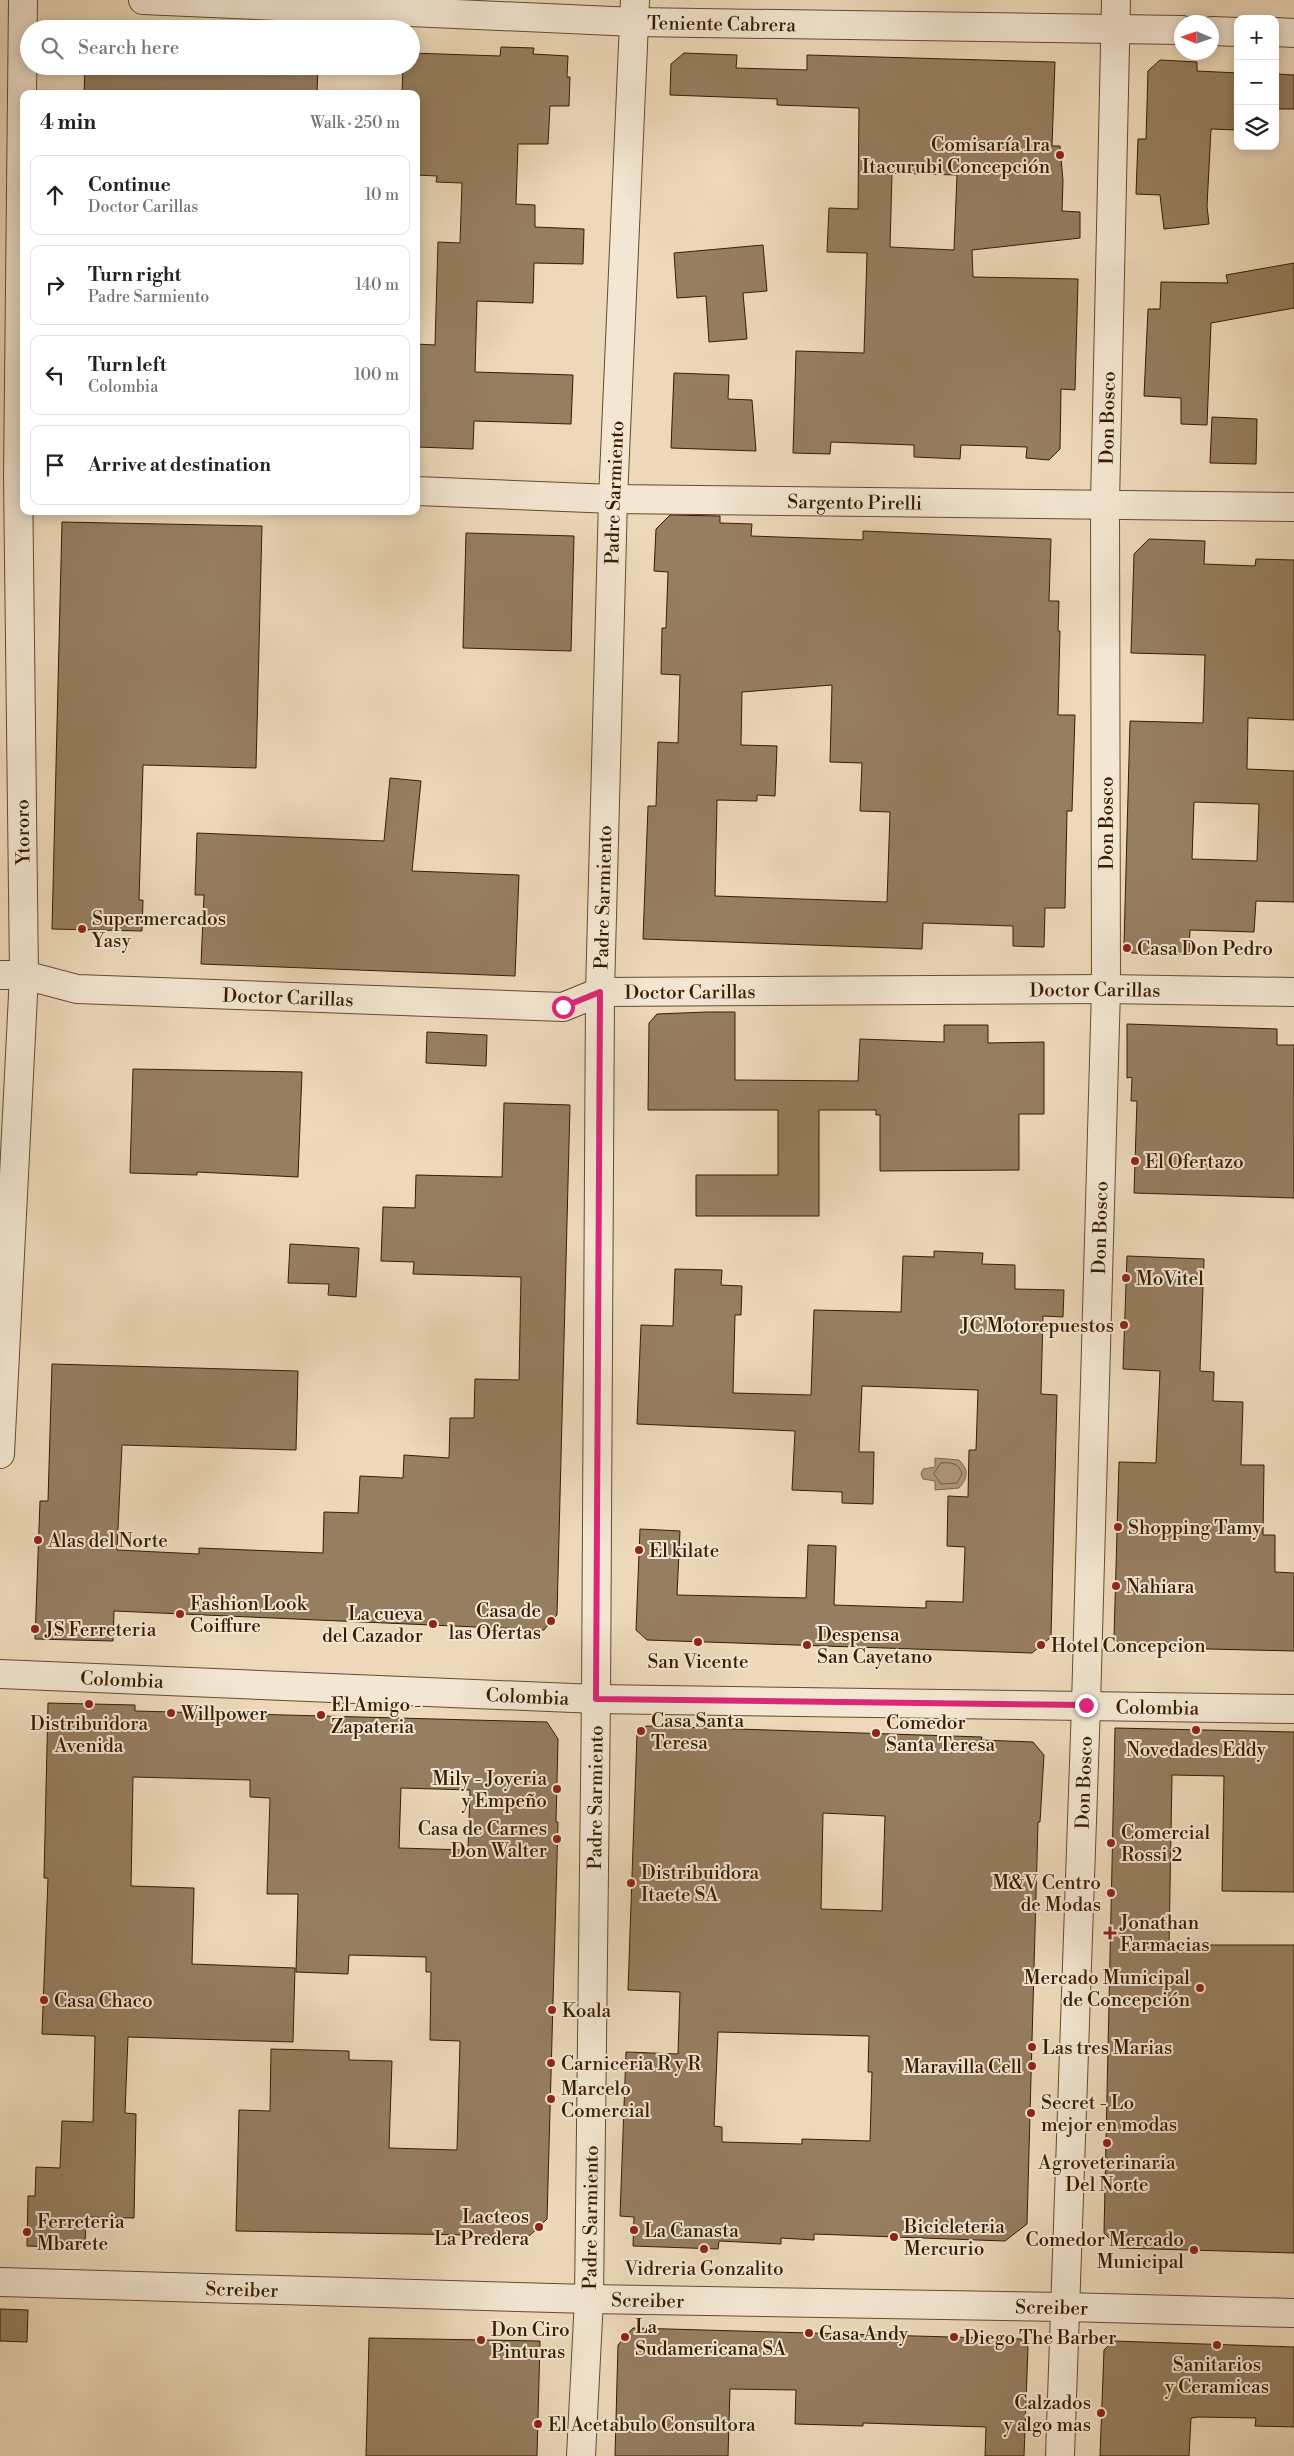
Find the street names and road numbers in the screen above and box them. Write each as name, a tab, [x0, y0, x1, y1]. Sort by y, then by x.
street label: Teniente Cabrera	[647, 11, 796, 37]
street label: Don Bosco	[1095, 371, 1121, 465]
street label: Padre Sarmiento	[600, 420, 629, 565]
street label: Sargento Pirelli	[787, 490, 922, 516]
street label: Don Bosco	[1095, 776, 1119, 870]
street label: Ytororo	[10, 799, 36, 866]
street label: Padre Sarmiento	[590, 825, 617, 970]
street label: Doctor Carillas	[1029, 978, 1161, 1003]
street label: Doctor Carillas	[624, 980, 756, 1005]
street label: Doctor Carillas	[222, 983, 354, 1012]
street label: Don Bosco	[1087, 1181, 1114, 1275]
street label: Colombia	[80, 1666, 164, 1694]
street label: Colombia	[485, 1683, 570, 1711]
street label: Colombia	[1116, 1695, 1200, 1721]
street label: Padre Sarmiento	[583, 1725, 609, 1869]
street label: Don Bosco	[1071, 1735, 1098, 1830]
street label: Padre Sarmiento	[578, 2145, 604, 2289]
street label: Screiber	[205, 2277, 279, 2303]
street label: Screiber	[611, 2288, 684, 2314]
street label: Screiber	[1015, 2295, 1089, 2321]

